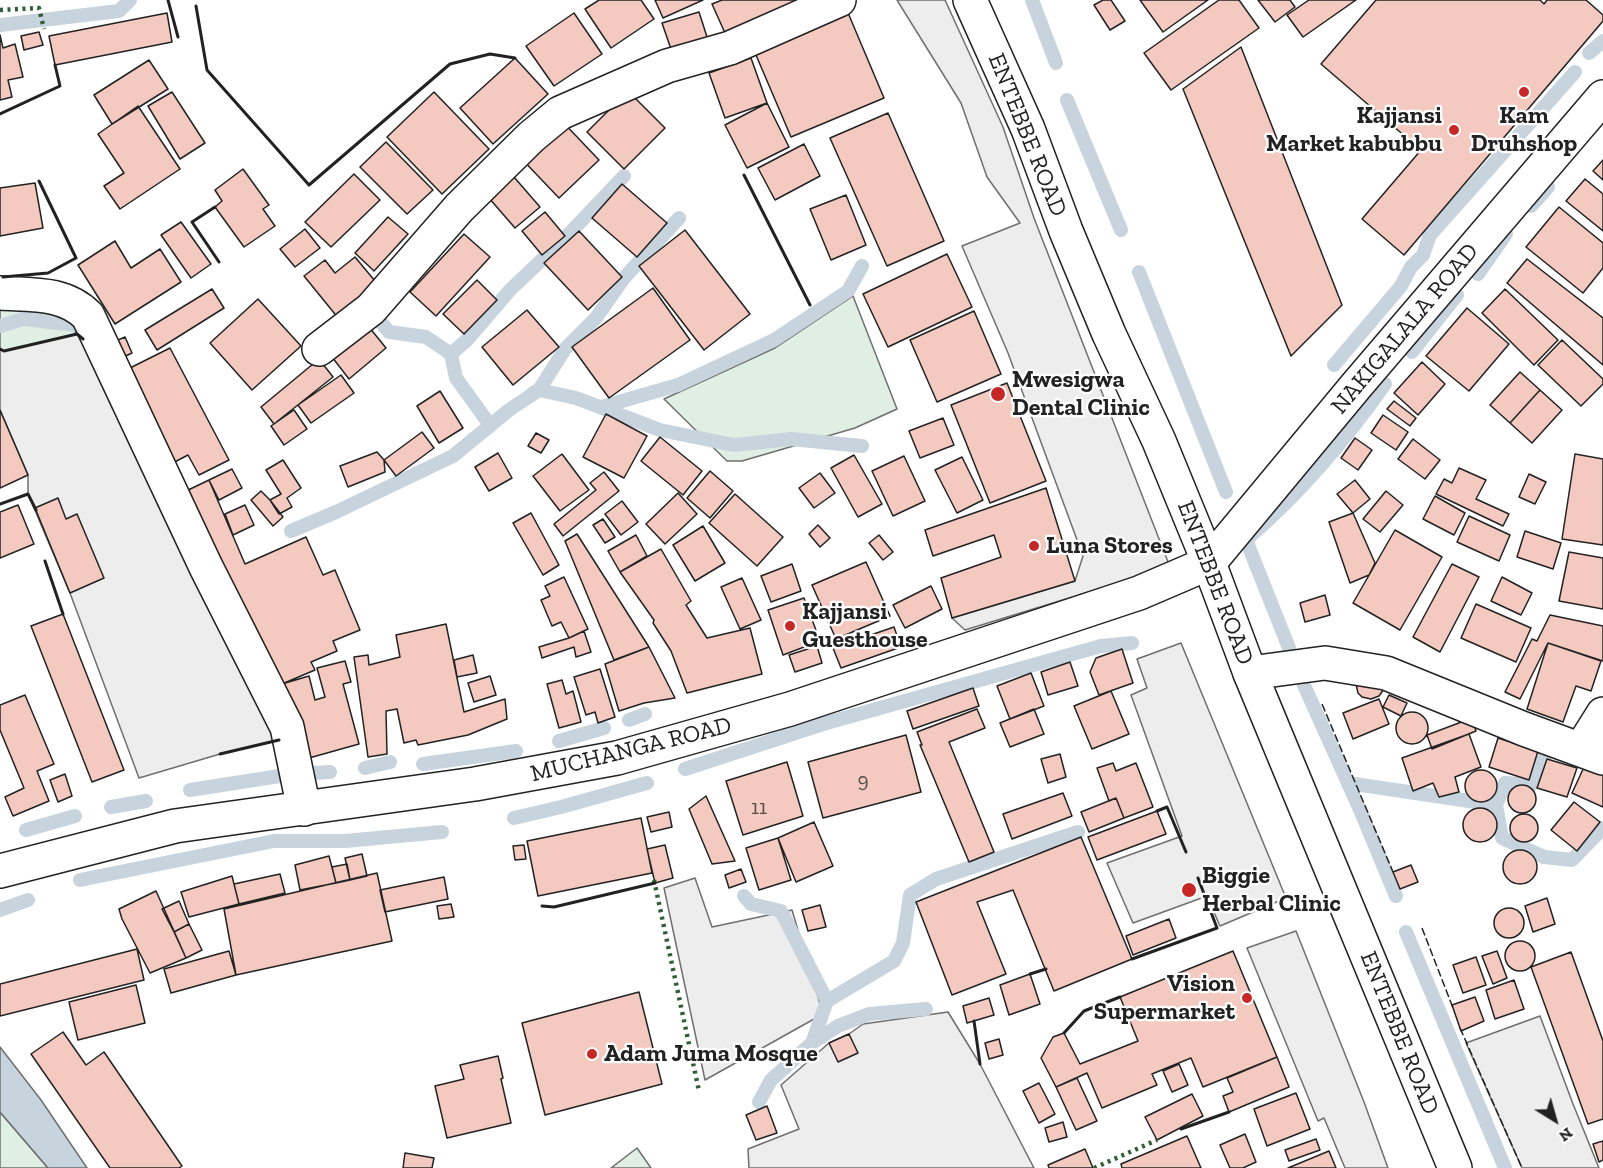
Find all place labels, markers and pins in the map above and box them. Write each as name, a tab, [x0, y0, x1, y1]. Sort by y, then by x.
marker: Kam Druhshop	[1517, 85, 1531, 99]
place label: Kajjansi Market kabubbu	[1266, 102, 1442, 158]
place label: Kam Druhshop	[1471, 102, 1577, 158]
marker: Kajjansi Market kabubbu	[1447, 123, 1461, 137]
place label: Mwesigwa Dental Clinic	[1012, 366, 1150, 422]
marker: Mwesigwa Dental Clinic	[989, 385, 1007, 403]
place label: Luna Stores	[1046, 532, 1173, 560]
marker: Luna Stores	[1027, 539, 1041, 553]
place label: Kajjansi Guesthouse	[802, 598, 928, 654]
marker: Kajjansi Guesthouse	[783, 619, 797, 633]
place label: Biggie Herbal Clinic	[1202, 862, 1341, 918]
marker: Biggie Herbal Clinic	[1180, 881, 1198, 899]
place label: Vision Supermarket	[1094, 970, 1235, 1026]
marker: Vision Supermarket	[1240, 991, 1254, 1005]
place label: Adam Juma Mosque	[604, 1040, 818, 1068]
marker: Adam Juma Mosque	[585, 1047, 599, 1061]

